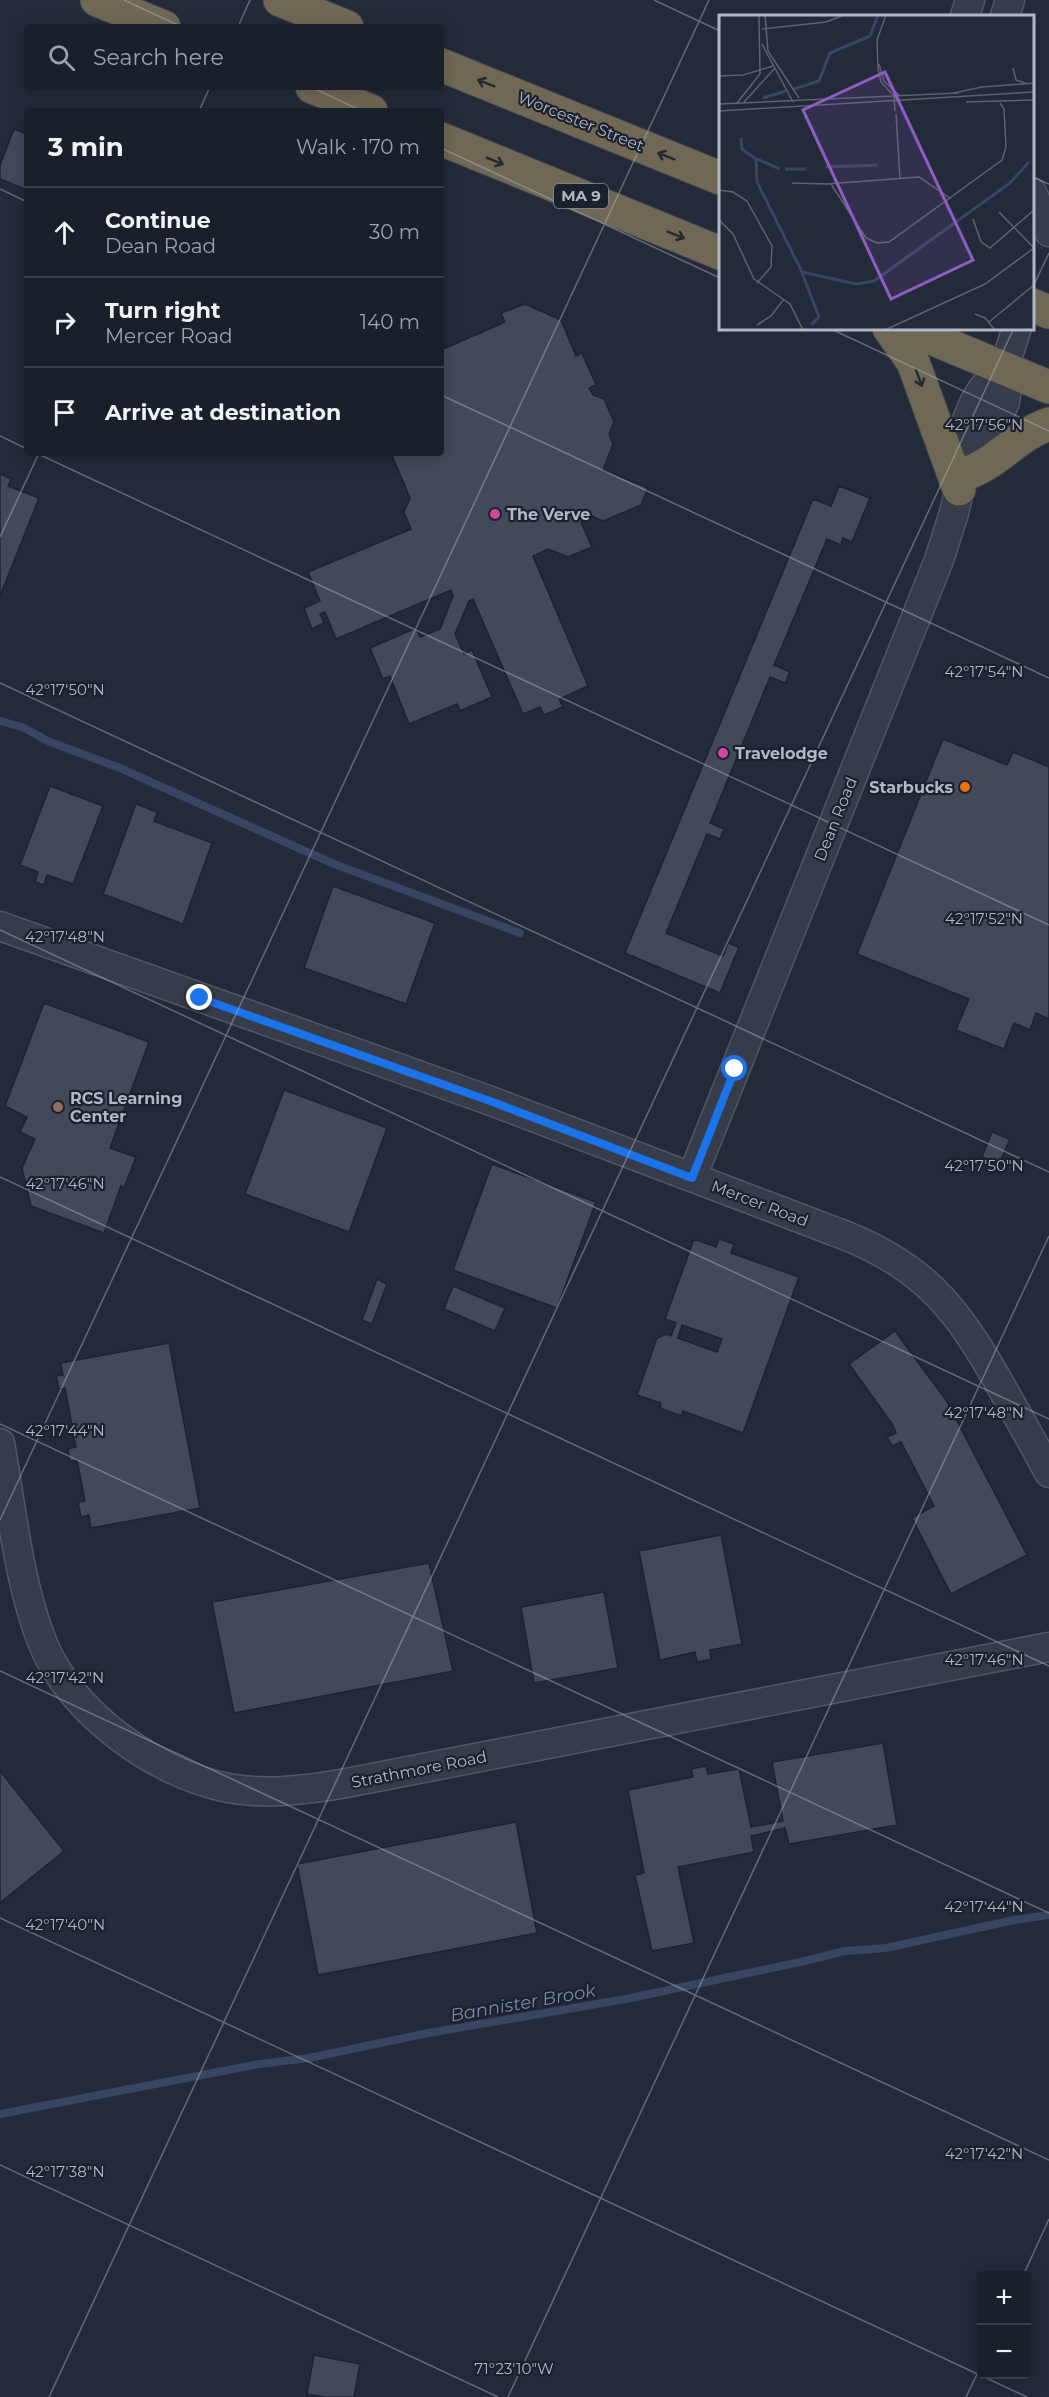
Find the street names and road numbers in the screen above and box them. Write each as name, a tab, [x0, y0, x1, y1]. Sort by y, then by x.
street label: Worcester Street	[515, 87, 647, 156]
road number: MA 9	[554, 184, 608, 208]
street label: Dean Road	[810, 774, 861, 864]
street label: Mercer Road	[709, 1176, 811, 1231]
street label: Strathmore Road	[350, 1747, 489, 1792]

